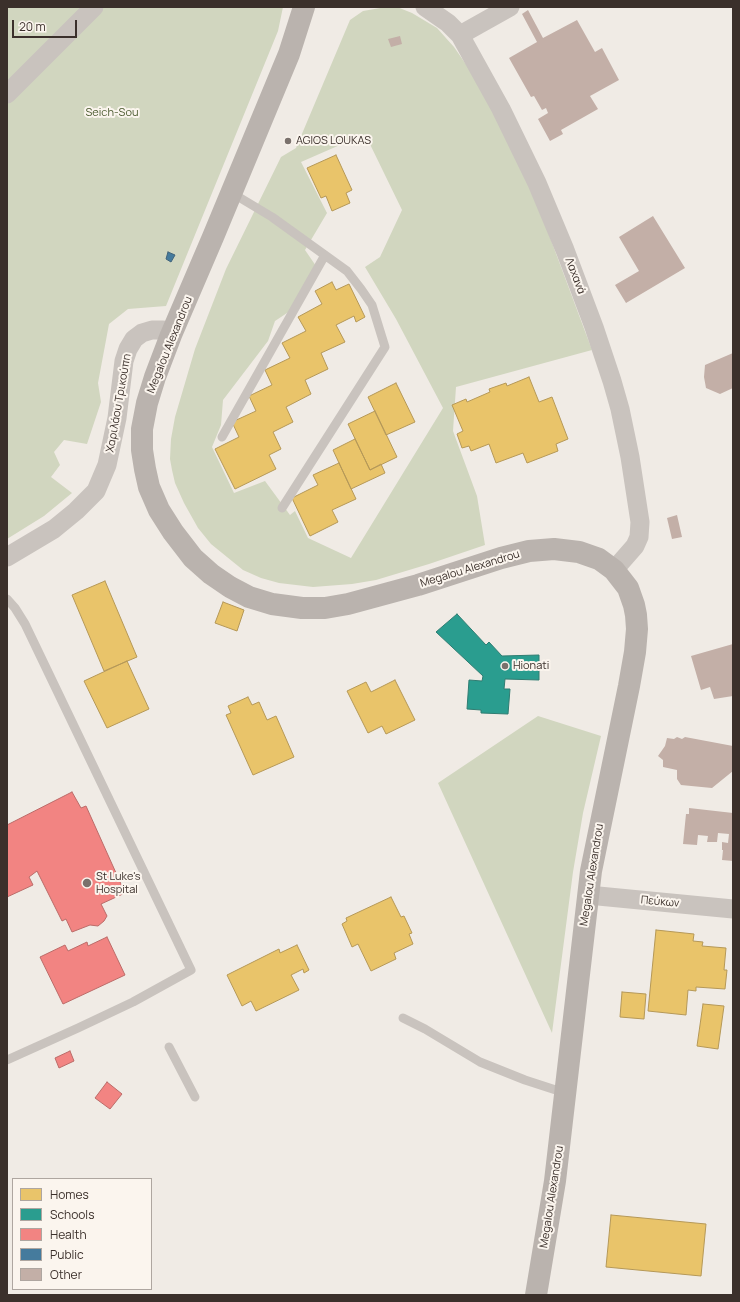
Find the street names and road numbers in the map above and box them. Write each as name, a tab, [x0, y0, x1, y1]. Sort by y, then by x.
street label: Λαχανά	[562, 256, 588, 296]
street label: Megalou Alexandrou	[145, 295, 195, 395]
street label: Χαριλάου Τρικούπη	[104, 353, 134, 453]
street label: Megalou Alexandrou	[419, 548, 521, 590]
street label: Megalou Alexandrou	[577, 823, 607, 927]
street label: Πεύκων	[640, 894, 680, 910]
street label: Megalou Alexandrou	[537, 1145, 567, 1249]

